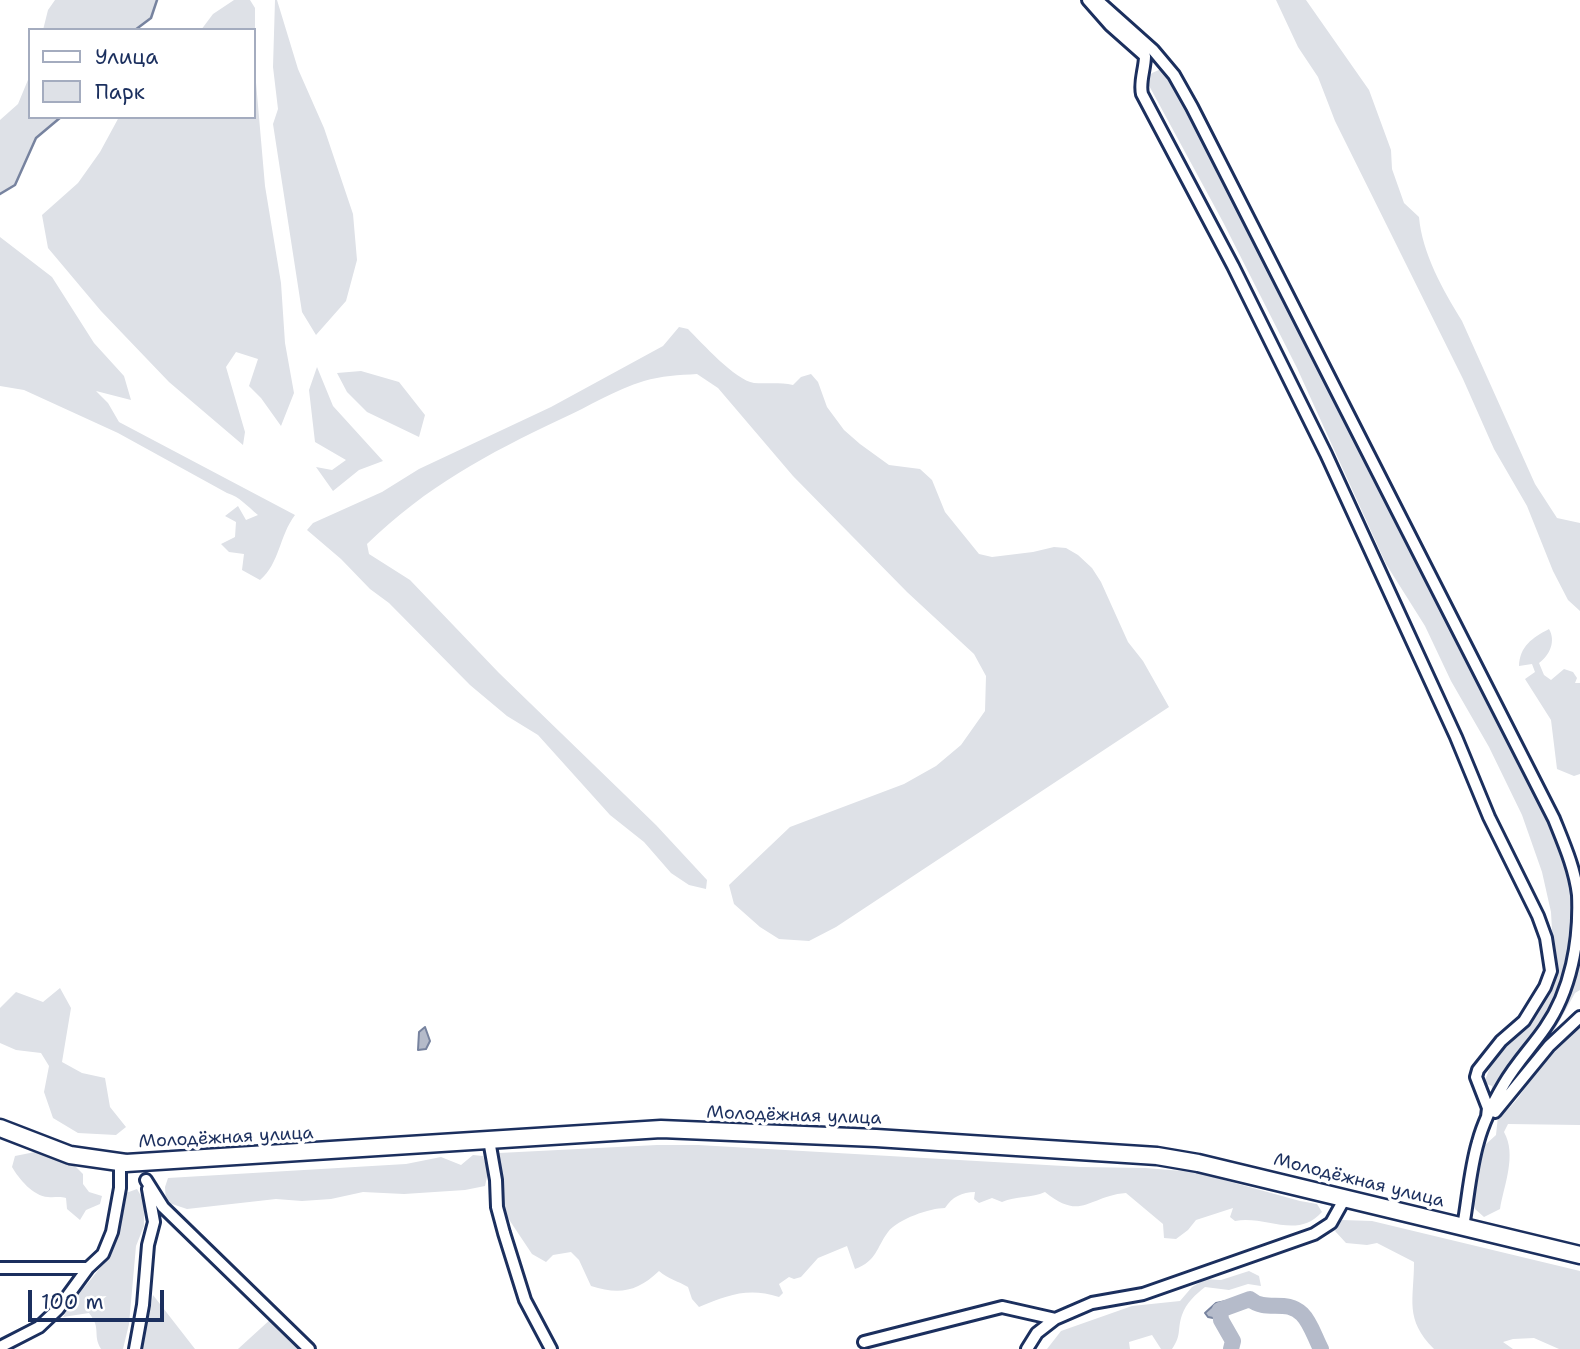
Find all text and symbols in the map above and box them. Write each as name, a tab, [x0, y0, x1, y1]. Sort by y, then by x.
legend	[28, 28, 256, 119]
text: Улица	[95, 43, 158, 71]
text: Парк	[95, 78, 145, 106]
street label: Молодёжная улица	[706, 1102, 882, 1130]
street label: Молодёжная улица	[138, 1123, 314, 1153]
street label: Молодёжная улица	[1271, 1149, 1447, 1213]
scale bar	[32, 1276, 168, 1320]
text: 100 m	[41, 1288, 104, 1316]

